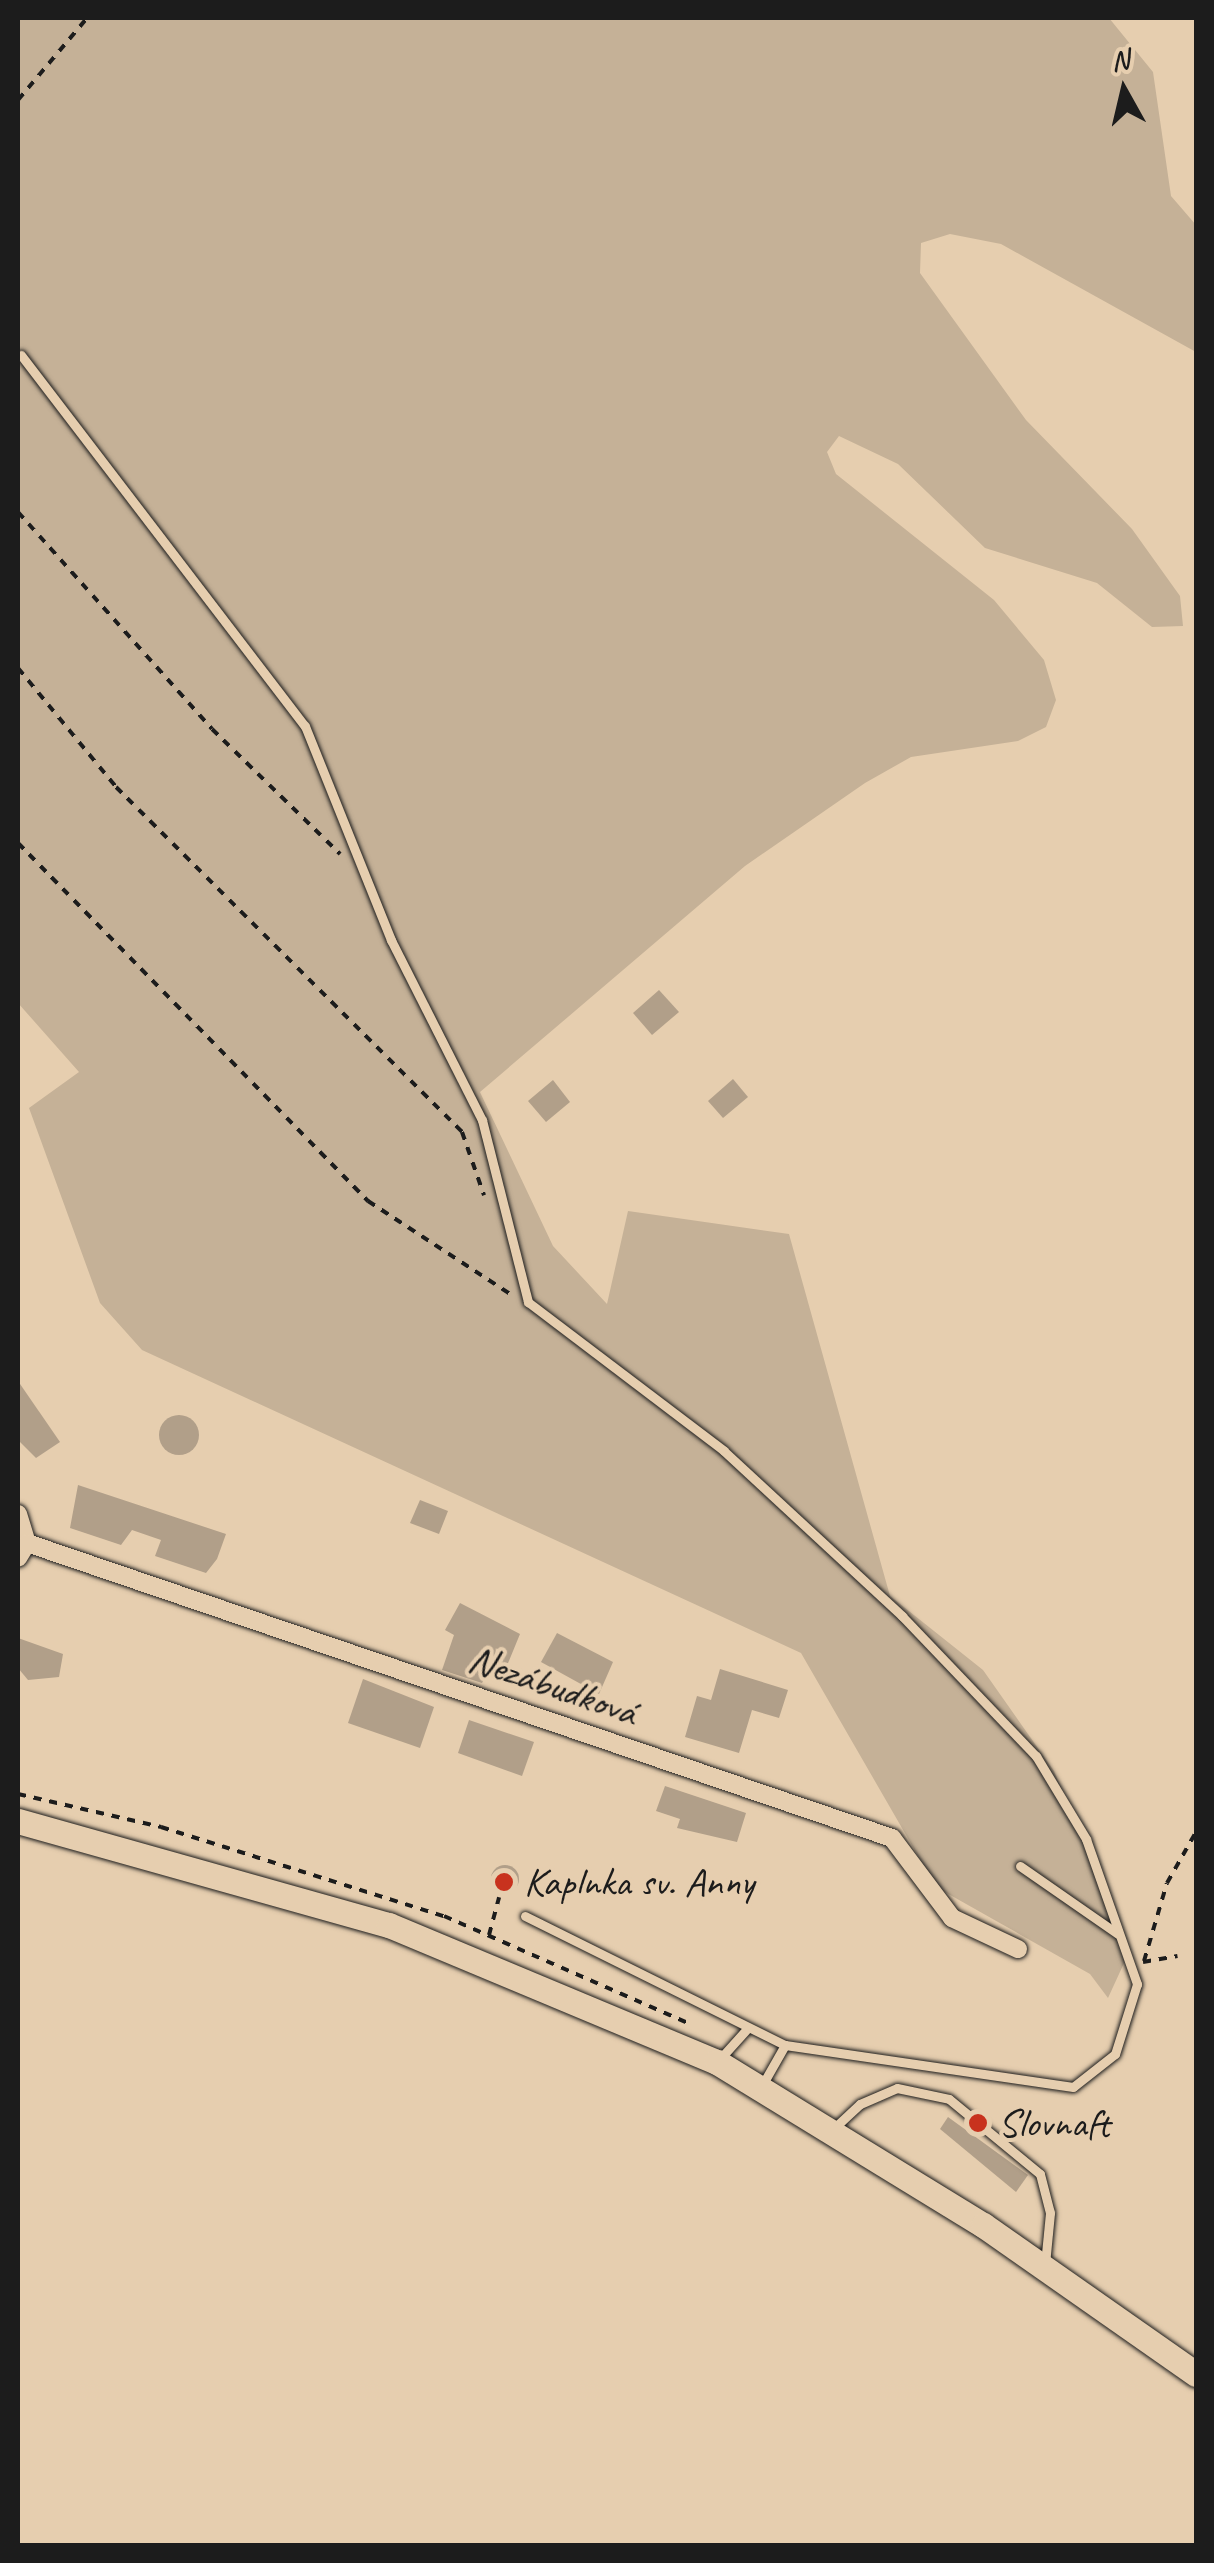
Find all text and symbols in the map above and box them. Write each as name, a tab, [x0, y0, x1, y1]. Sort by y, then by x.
north arrow	[1074, 40, 1174, 140]
text: N	[1109, 41, 1131, 78]
street label: Nezábudková	[463, 1634, 643, 1736]
place label: Kaplnka sv. Anny	[524, 1858, 754, 1906]
marker: Kaplnka sv. Anny	[493, 1871, 515, 1893]
place label: Slovnaft	[998, 2099, 1110, 2147]
marker: Slovnaft	[967, 2112, 989, 2134]

